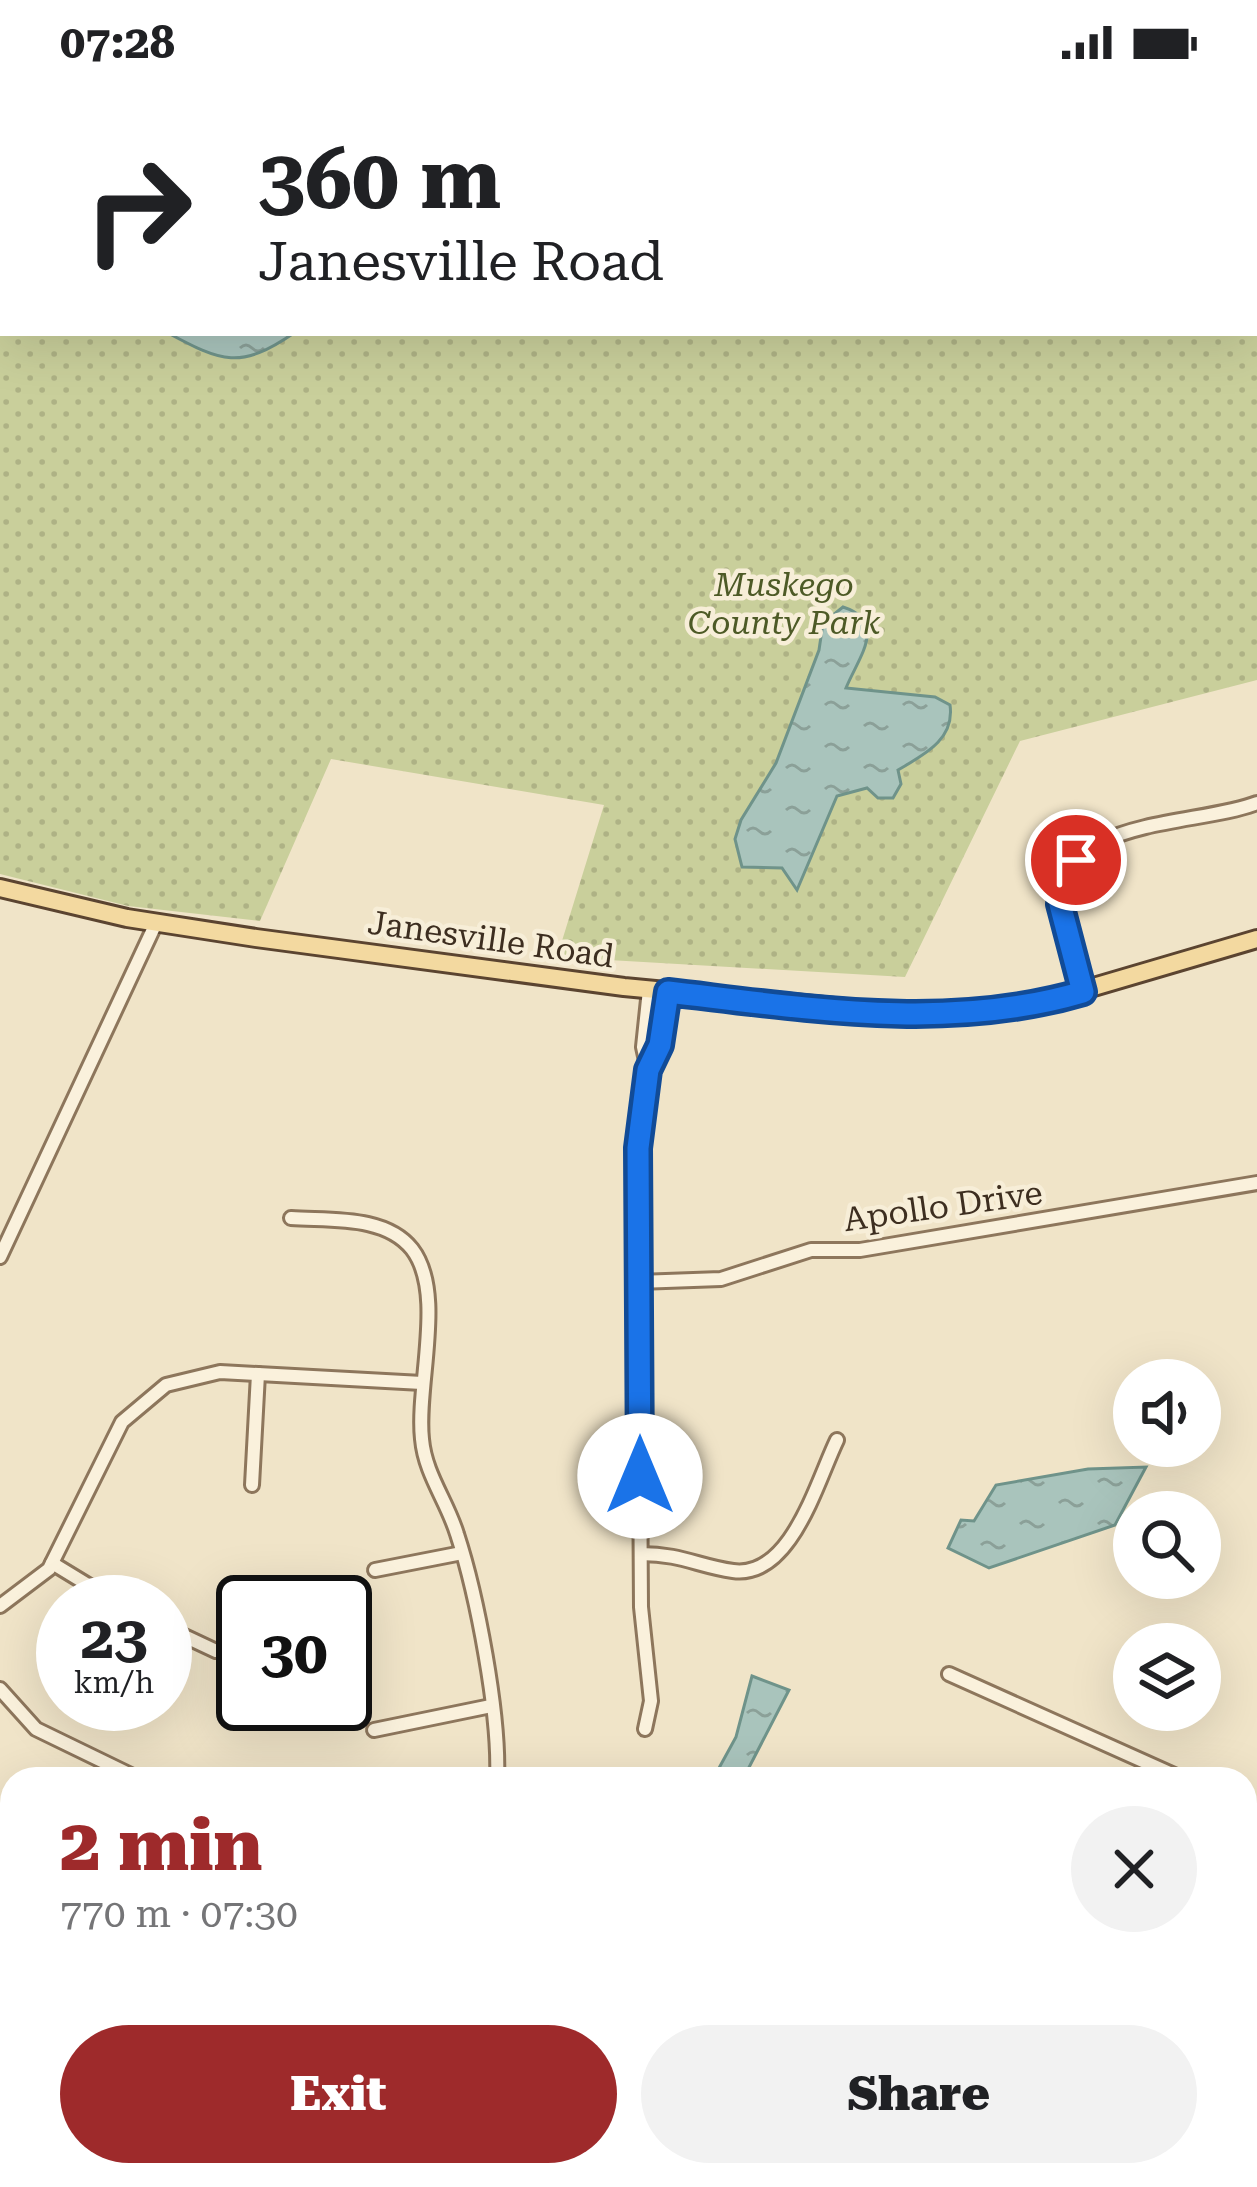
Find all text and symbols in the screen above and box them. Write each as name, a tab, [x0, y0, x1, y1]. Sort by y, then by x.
text: 07:28	[60, 16, 175, 69]
text: 360 m	[258, 130, 501, 228]
icon: right	[60, 132, 216, 288]
text: Janesville Road	[258, 230, 664, 293]
park label: Muskego County Park	[688, 565, 880, 642]
pin	[1025, 809, 1127, 911]
icon: arrive	[1043, 827, 1109, 893]
street label: Janesville Road	[365, 902, 617, 976]
street label: Apollo Drive	[841, 1173, 1045, 1239]
map controls	[1113, 1359, 1221, 1731]
button: sound	[1113, 1359, 1221, 1467]
position arrow	[577, 1413, 703, 1539]
button: search	[1113, 1491, 1221, 1599]
speed limit sign: 30	[216, 1575, 372, 1731]
text: 23	[80, 1602, 148, 1673]
button: layers	[1113, 1623, 1221, 1731]
text: km/h	[74, 1665, 154, 1700]
text: 2 min	[60, 1803, 262, 1888]
button: close	[1071, 1806, 1197, 1932]
text: 770 m · 07:30	[60, 1891, 298, 1937]
button: Exit	[60, 2025, 617, 2163]
button: Share	[641, 2025, 1197, 2163]

